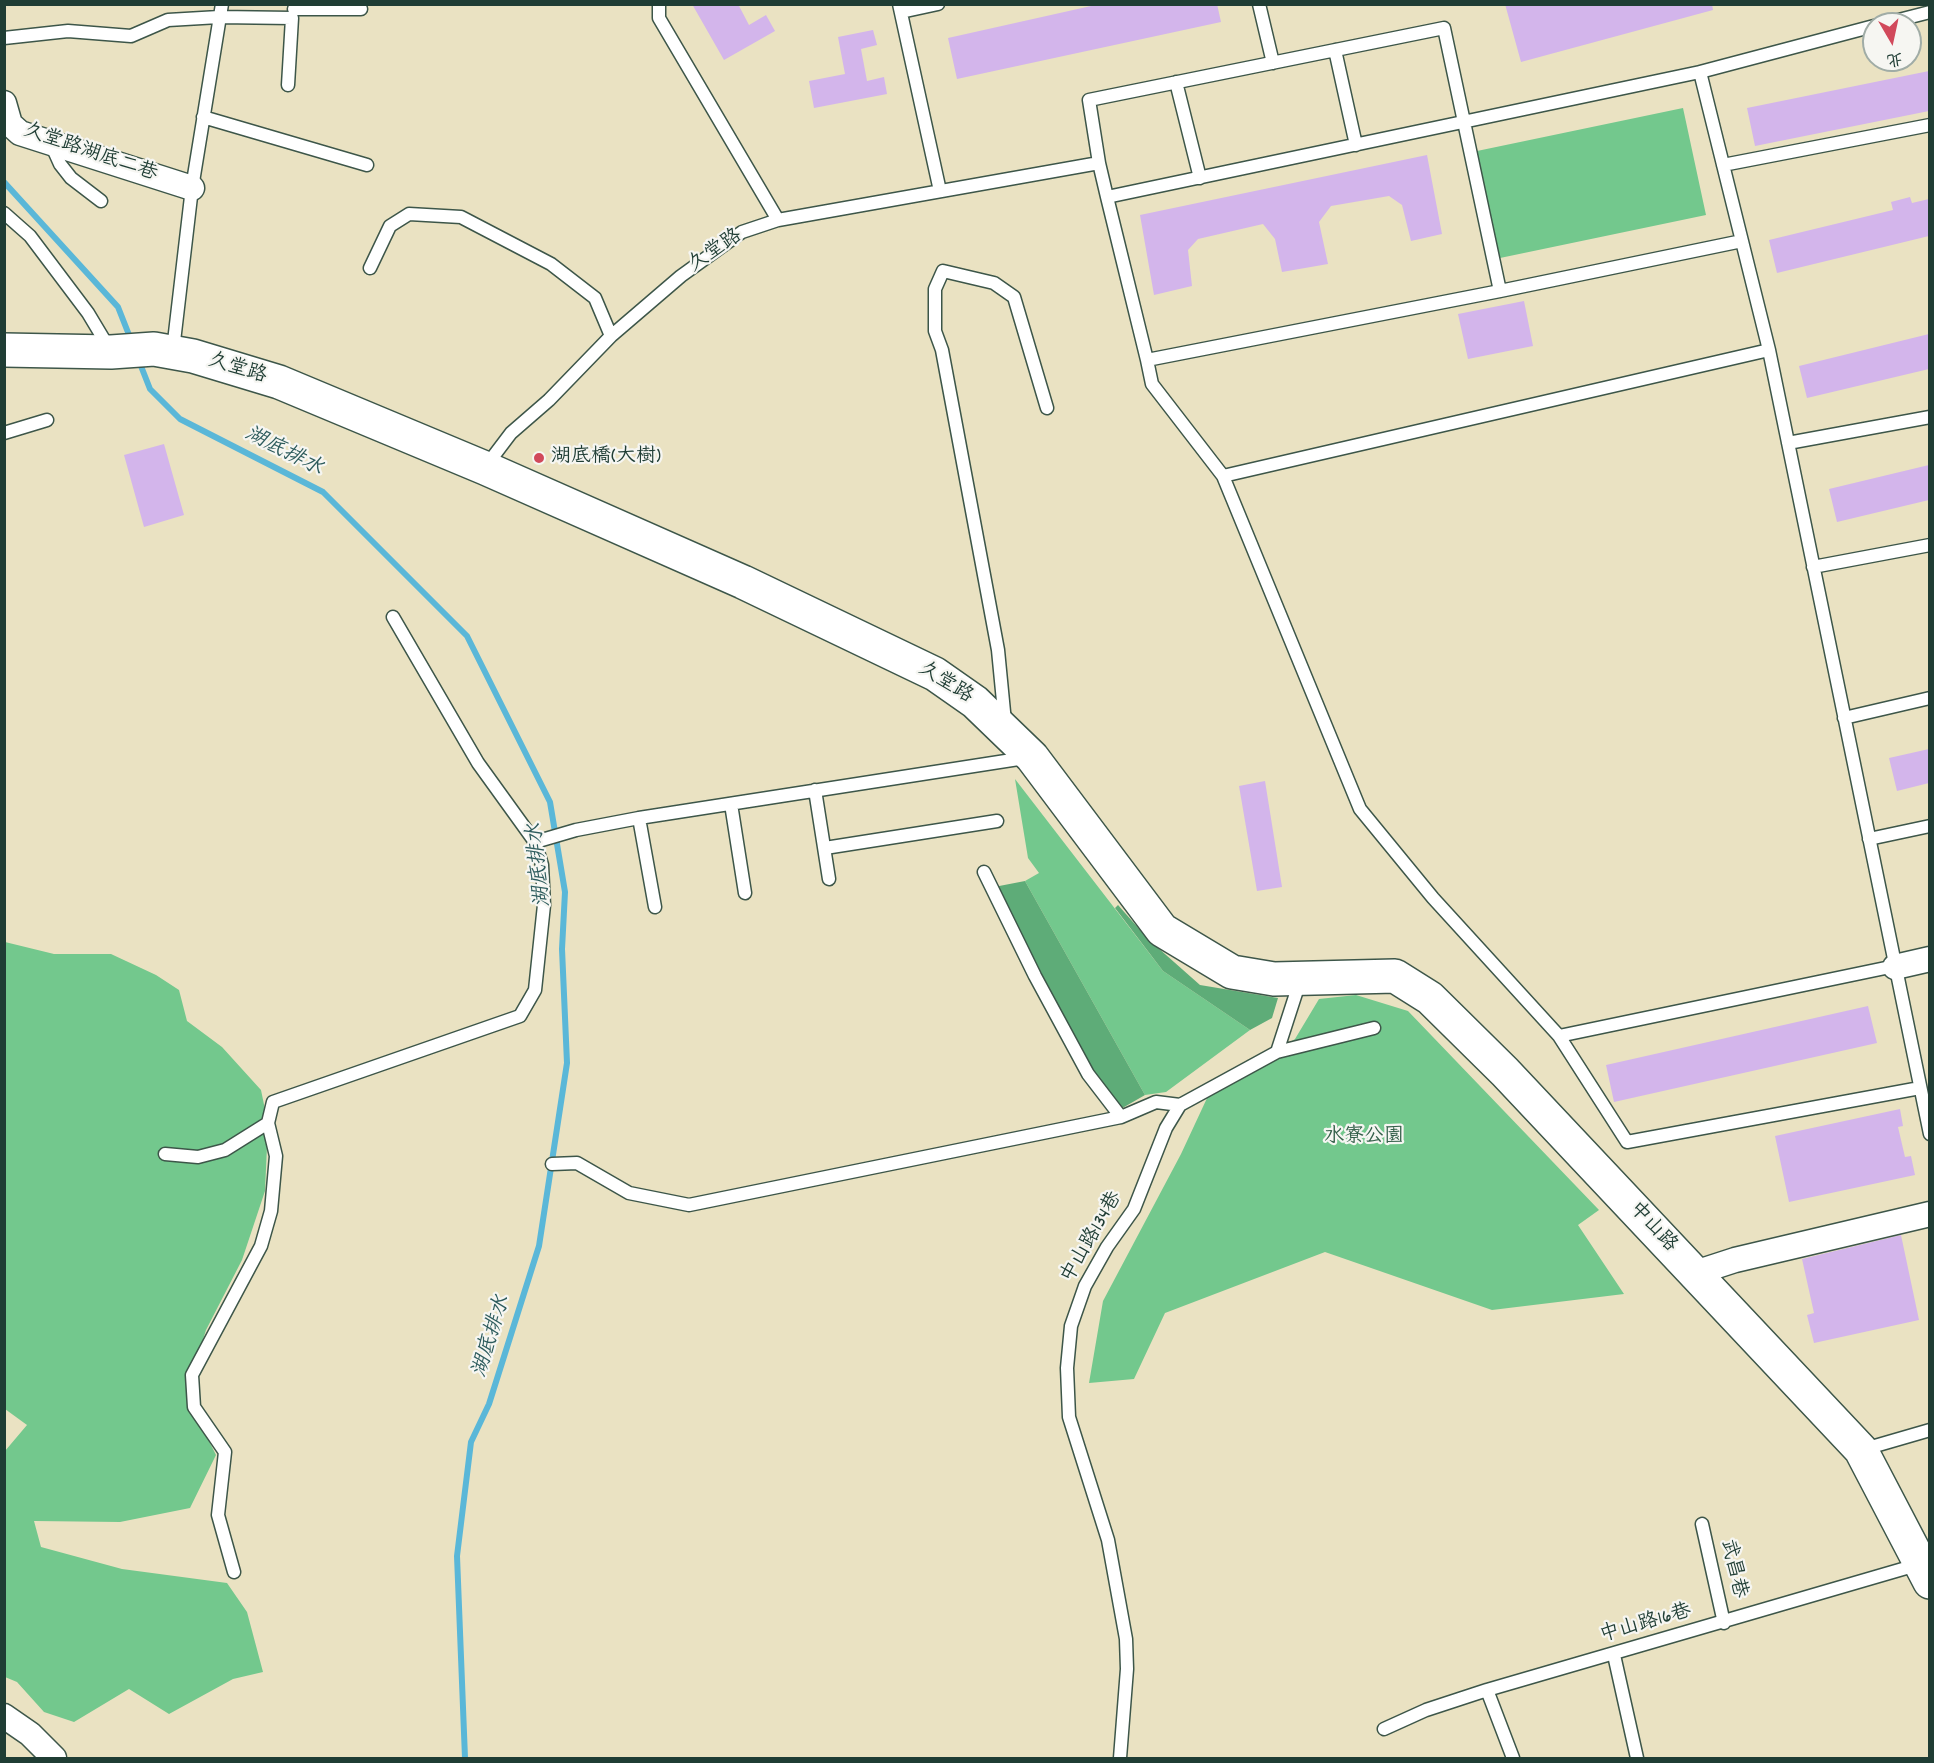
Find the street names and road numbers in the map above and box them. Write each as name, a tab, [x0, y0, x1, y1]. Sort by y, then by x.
street label: 久堂路湖底二巷	[20, 120, 160, 188]
street label: 久堂路	[684, 225, 748, 279]
street label: 久堂路	[205, 350, 269, 390]
street label: 久堂路	[913, 658, 977, 710]
street label: 中山路134巷	[1057, 1188, 1129, 1288]
street label: 中山路	[1623, 1198, 1681, 1258]
street label: 武昌巷	[1714, 1537, 1750, 1601]
street label: 中山路16巷	[1597, 1600, 1695, 1650]

